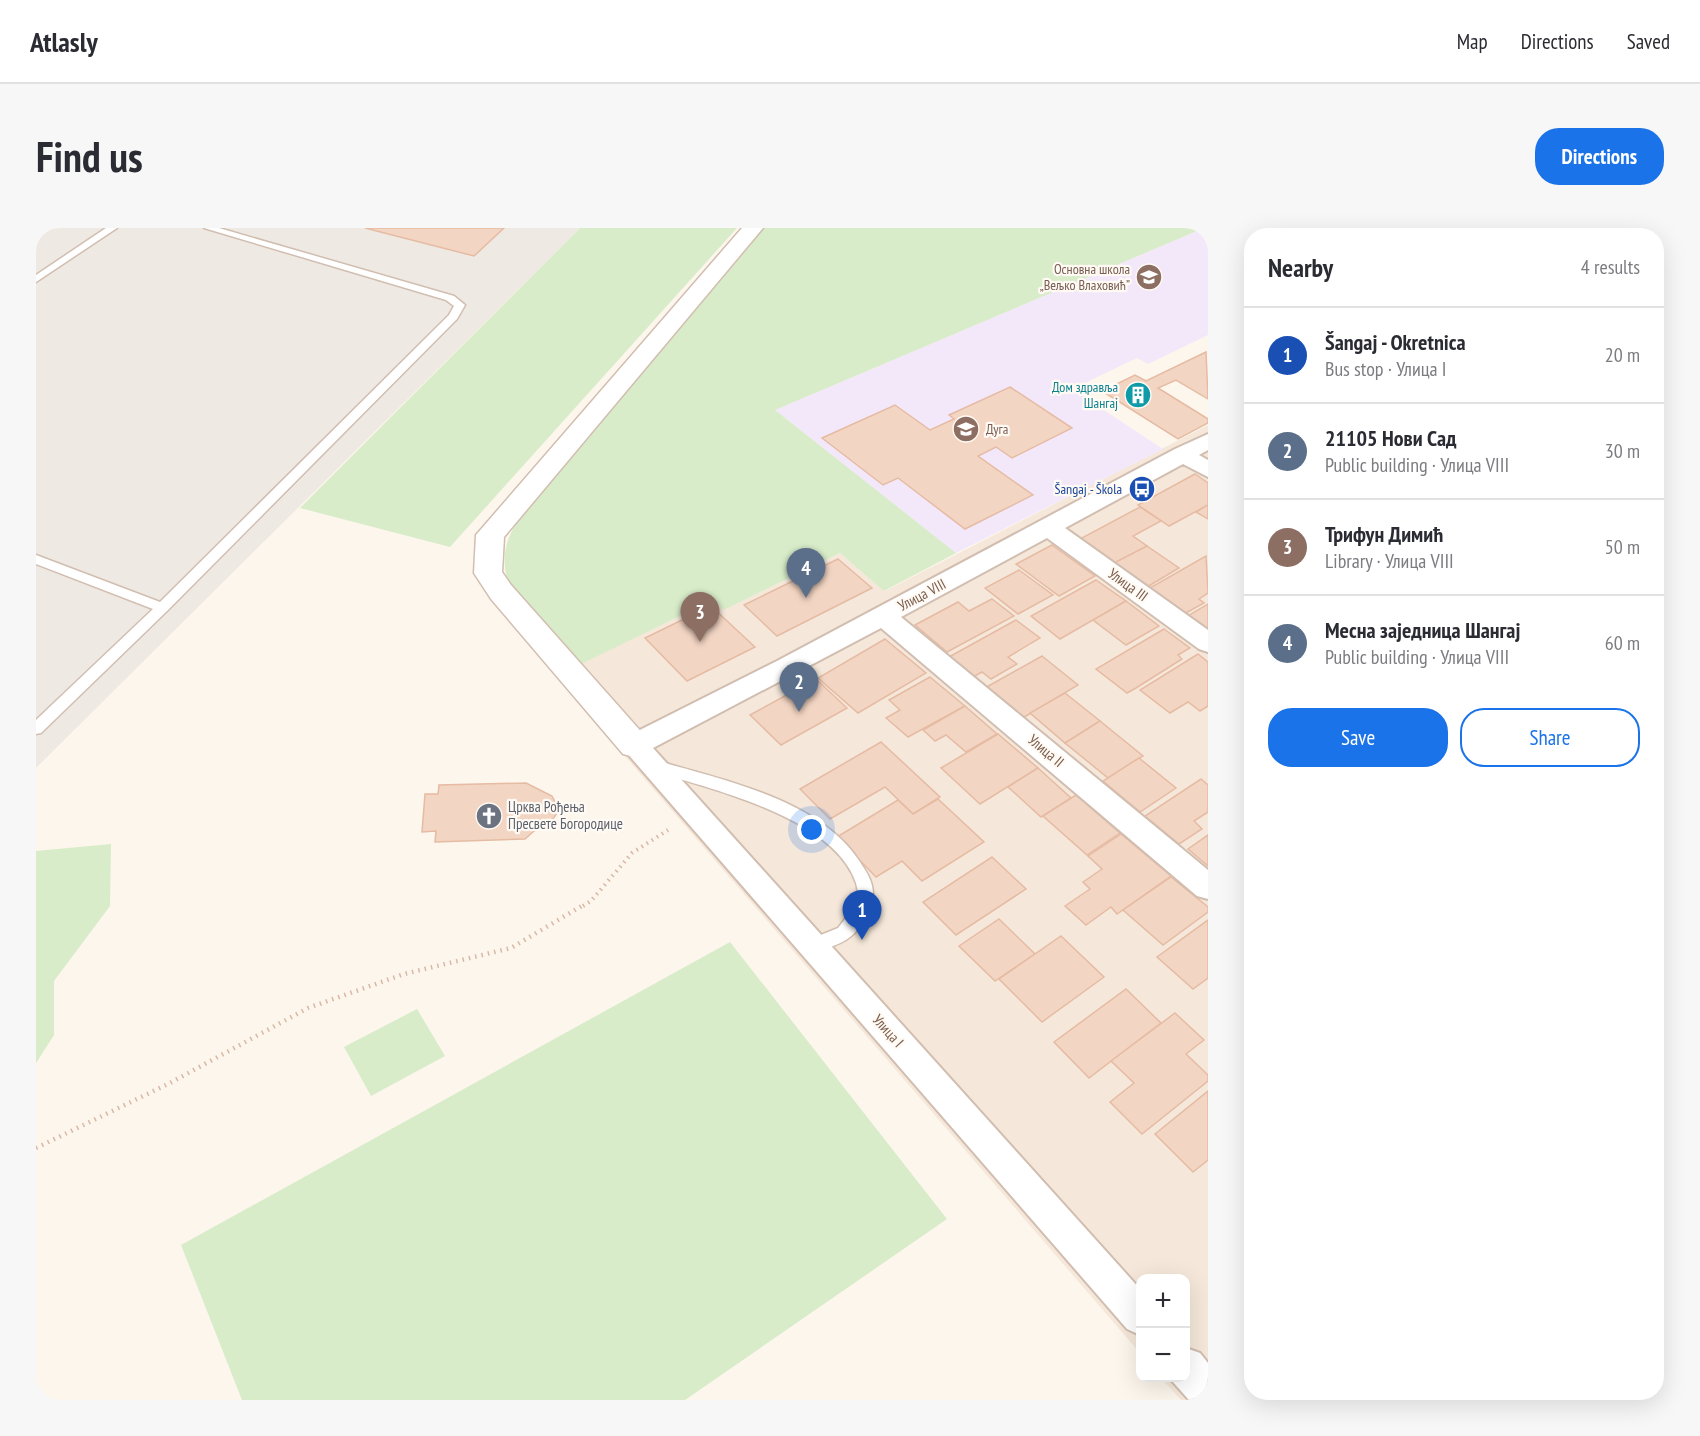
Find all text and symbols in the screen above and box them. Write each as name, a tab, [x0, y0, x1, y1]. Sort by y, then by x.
text: Atlasly	[30, 23, 98, 60]
text: Map	[1457, 28, 1488, 55]
text: Directions	[1521, 28, 1594, 55]
text: Saved	[1627, 28, 1670, 55]
button: Directions	[1535, 128, 1664, 185]
text: Find us	[36, 129, 143, 184]
text: Nearby	[1268, 251, 1333, 284]
text: 4 results	[1581, 254, 1640, 280]
place label: Основна школа „Вељко Влаховић”	[1040, 260, 1130, 294]
school or university icon: Основна школа „Вељко Влаховић”	[1134, 262, 1164, 292]
text: Šangaj - Okretnica	[1325, 328, 1466, 356]
text: 1	[1283, 342, 1292, 368]
text: 20 m	[1605, 342, 1640, 368]
text: Bus stop · Улица I	[1325, 356, 1446, 382]
place label: Дом здравља Шангај	[1052, 378, 1118, 412]
building icon: Дом здравља Шангај	[1123, 380, 1153, 410]
school or university icon: Дуга	[951, 414, 981, 444]
place label: Дуга	[986, 420, 1008, 438]
text: 21105 Нови Сад	[1325, 424, 1457, 452]
text: 2	[1283, 438, 1292, 464]
text: 30 m	[1605, 438, 1640, 464]
text: Public building · Улица VIII	[1325, 452, 1509, 478]
bus stop icon: Šangaj - Škola	[1127, 474, 1157, 504]
place label: Šangaj - Škola	[1054, 480, 1122, 498]
text: Трифун Димић	[1325, 520, 1443, 548]
text: 3	[1283, 534, 1292, 560]
text: 50 m	[1605, 534, 1640, 560]
pin: 4	[786, 548, 826, 598]
text: Library · Улица VIII	[1325, 548, 1454, 574]
street label: Улица III	[1105, 564, 1152, 605]
street label: Улица VIII	[895, 574, 949, 615]
pin: 3	[680, 592, 720, 642]
text: Месна заједница Шангај	[1325, 616, 1520, 644]
text: 4	[1283, 630, 1292, 656]
text: 60 m	[1605, 630, 1640, 656]
text: Public building · Улица VIII	[1325, 644, 1509, 670]
pin: 2	[780, 662, 819, 712]
button: Save	[1268, 708, 1448, 767]
button: Share	[1460, 708, 1640, 767]
street label: Улица II	[1024, 730, 1068, 771]
place label: Црква Рођења Пресвете Богородице	[508, 797, 623, 833]
church icon: Црква Рођења Пресвете Богородице	[474, 801, 504, 831]
your location	[797, 815, 826, 844]
pin: 1	[842, 890, 882, 940]
street label: Улица I	[869, 1010, 908, 1051]
map controls	[1136, 1274, 1190, 1382]
button: +	[1136, 1274, 1190, 1328]
button: −	[1136, 1328, 1190, 1382]

